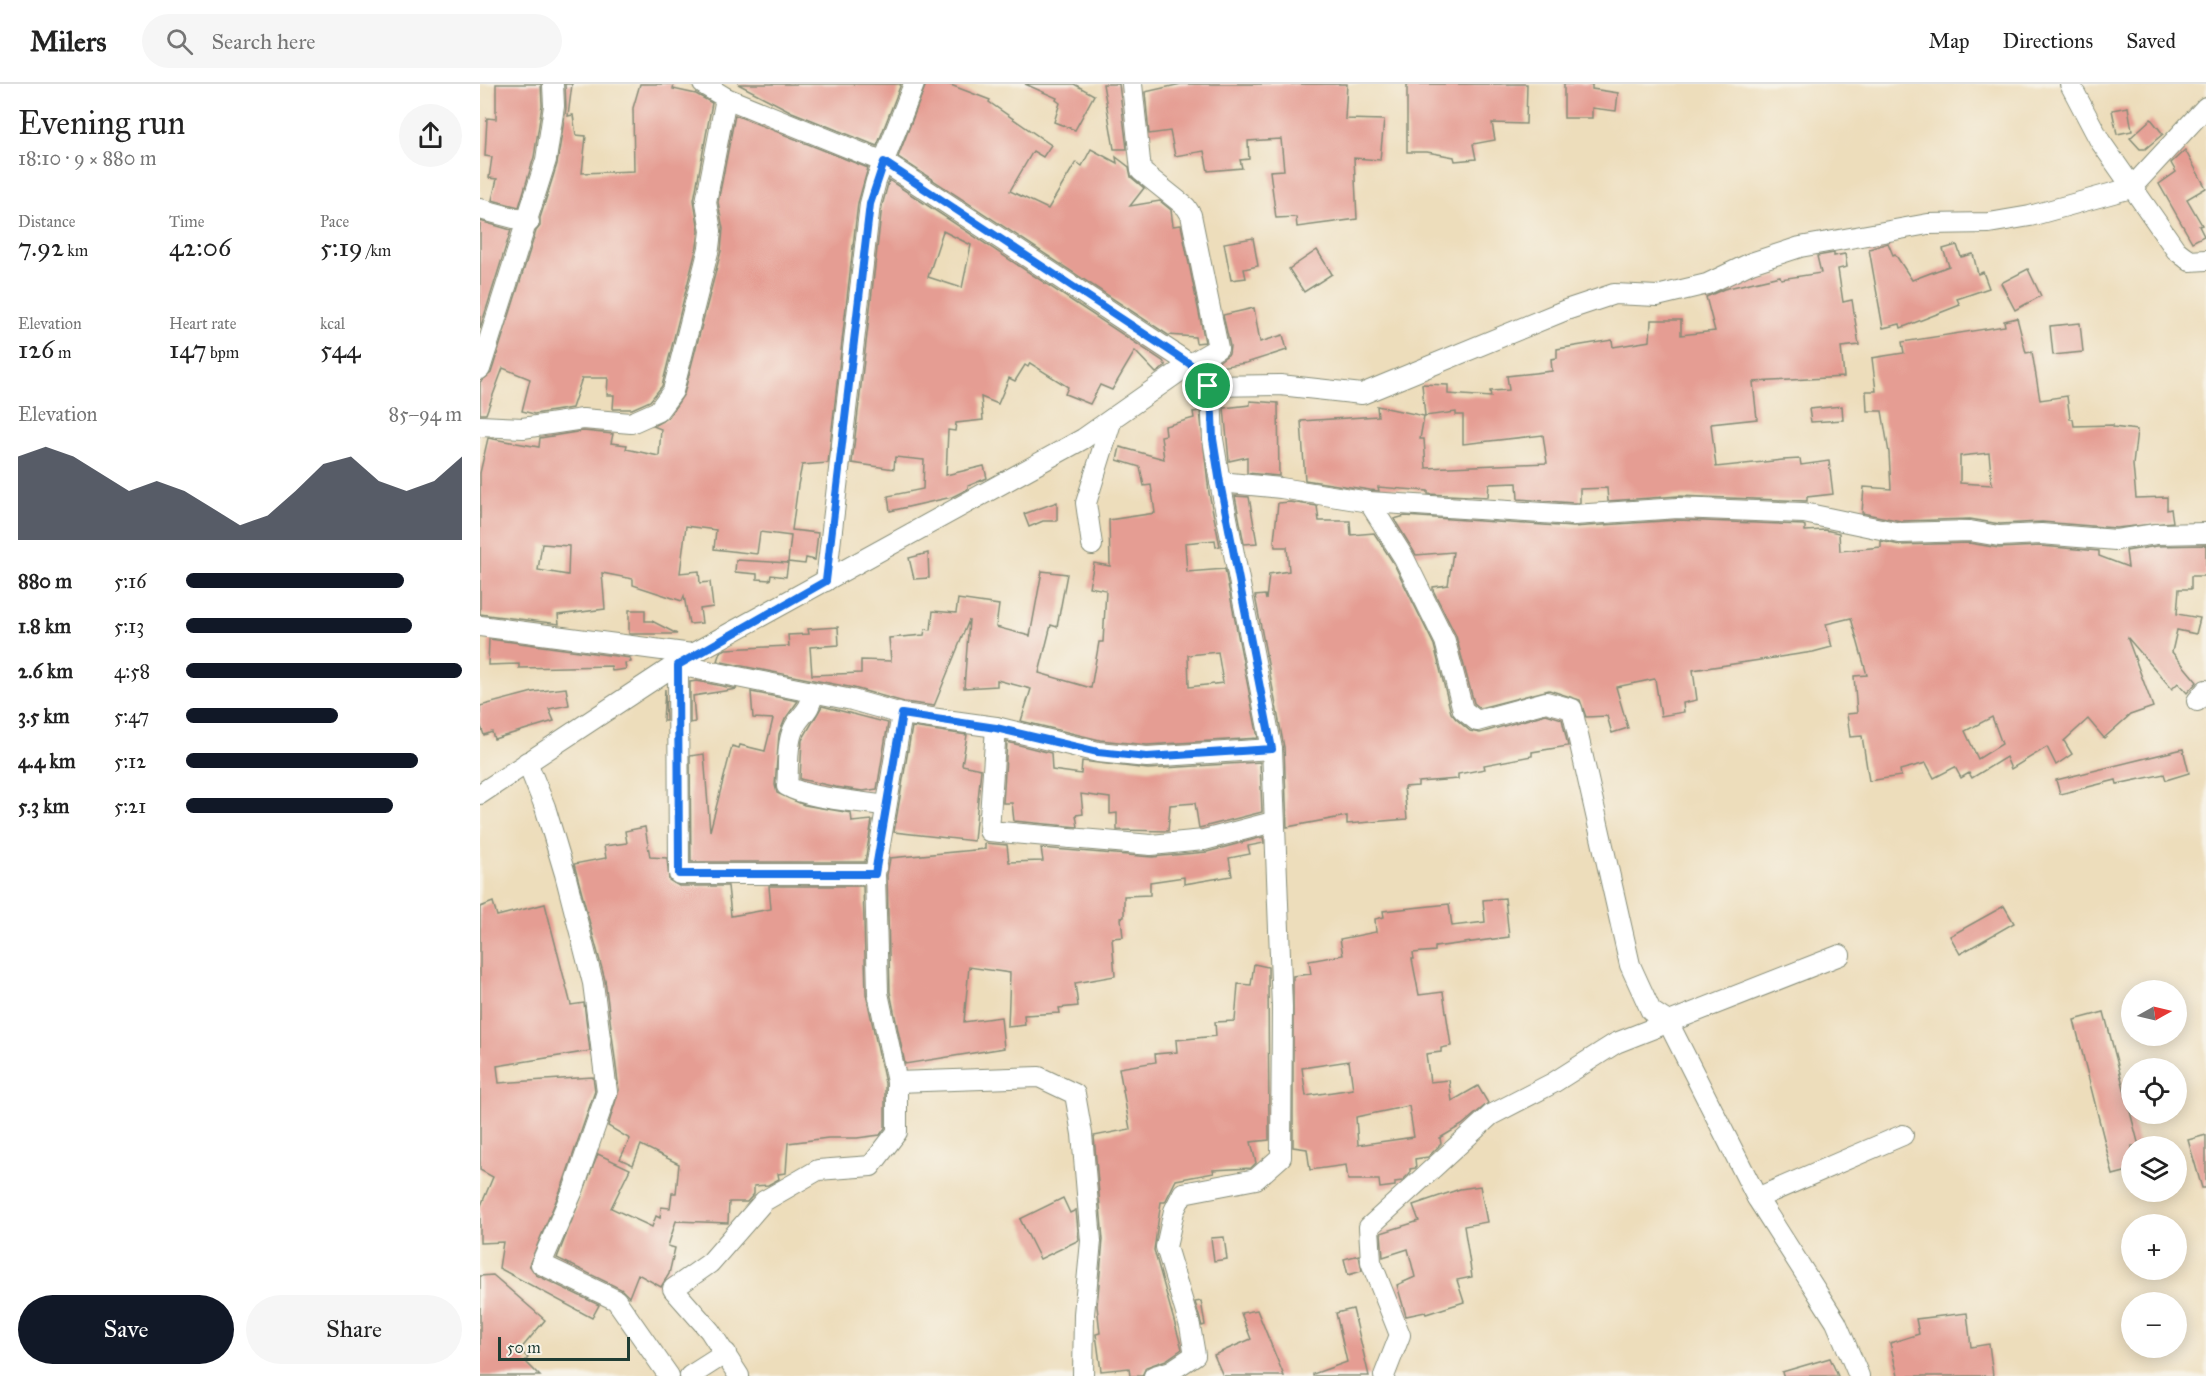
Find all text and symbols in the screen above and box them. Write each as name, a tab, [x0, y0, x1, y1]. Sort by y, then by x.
search box	[142, 14, 562, 68]
text: Milers	[30, 24, 106, 59]
icon: search	[163, 25, 196, 58]
text: Search here	[211, 28, 316, 55]
text: Map	[1929, 28, 1970, 54]
text: Directions	[2003, 28, 2093, 54]
text: Saved	[2126, 28, 2176, 54]
text: Evening run	[18, 103, 185, 143]
button: share	[399, 104, 462, 167]
text: 18:10 · 9 × 880 m	[18, 146, 157, 170]
text: Distance	[18, 212, 75, 231]
text: Time	[169, 212, 204, 231]
text: Pace	[320, 212, 349, 231]
text: 7.92	[18, 231, 64, 263]
text: 42:06	[169, 231, 231, 263]
text: 5:19	[320, 231, 363, 263]
text: km	[64, 241, 88, 260]
text: /km	[363, 241, 391, 260]
text: Elevation	[18, 314, 82, 333]
text: Heart rate	[169, 314, 236, 333]
text: kcal	[320, 314, 345, 333]
text: 126	[18, 333, 54, 365]
text: 147	[169, 333, 207, 365]
text: 544	[320, 333, 360, 365]
text: m	[54, 343, 71, 362]
text: bpm	[207, 343, 239, 362]
pin	[1182, 360, 1233, 411]
icon: arrive	[1191, 369, 1224, 402]
text: Elevation	[18, 402, 97, 426]
text: 85–94 m	[389, 402, 462, 426]
text: 880 m	[18, 569, 72, 593]
text: 5:16	[114, 569, 146, 593]
text: 1.8 km	[18, 614, 71, 638]
text: 5:13	[114, 614, 144, 638]
text: 2.6 km	[18, 659, 73, 683]
text: 4:58	[114, 659, 150, 683]
text: 3.5 km	[18, 704, 70, 728]
text: 5:47	[114, 704, 149, 728]
text: 4.4 km	[18, 749, 76, 773]
text: 5:12	[114, 749, 146, 773]
text: 5.3 km	[18, 794, 69, 818]
text: 5:21	[114, 794, 146, 818]
north arrow	[2121, 980, 2187, 1046]
map controls	[2121, 980, 2187, 1358]
button: locate	[2121, 1058, 2187, 1124]
button: layers	[2121, 1136, 2187, 1202]
button: +	[2121, 1214, 2187, 1280]
button: −	[2121, 1292, 2187, 1358]
button: Save	[18, 1295, 234, 1364]
button: Share	[246, 1295, 462, 1364]
scale bar	[498, 1334, 630, 1362]
text: 50 m	[507, 1338, 541, 1357]

